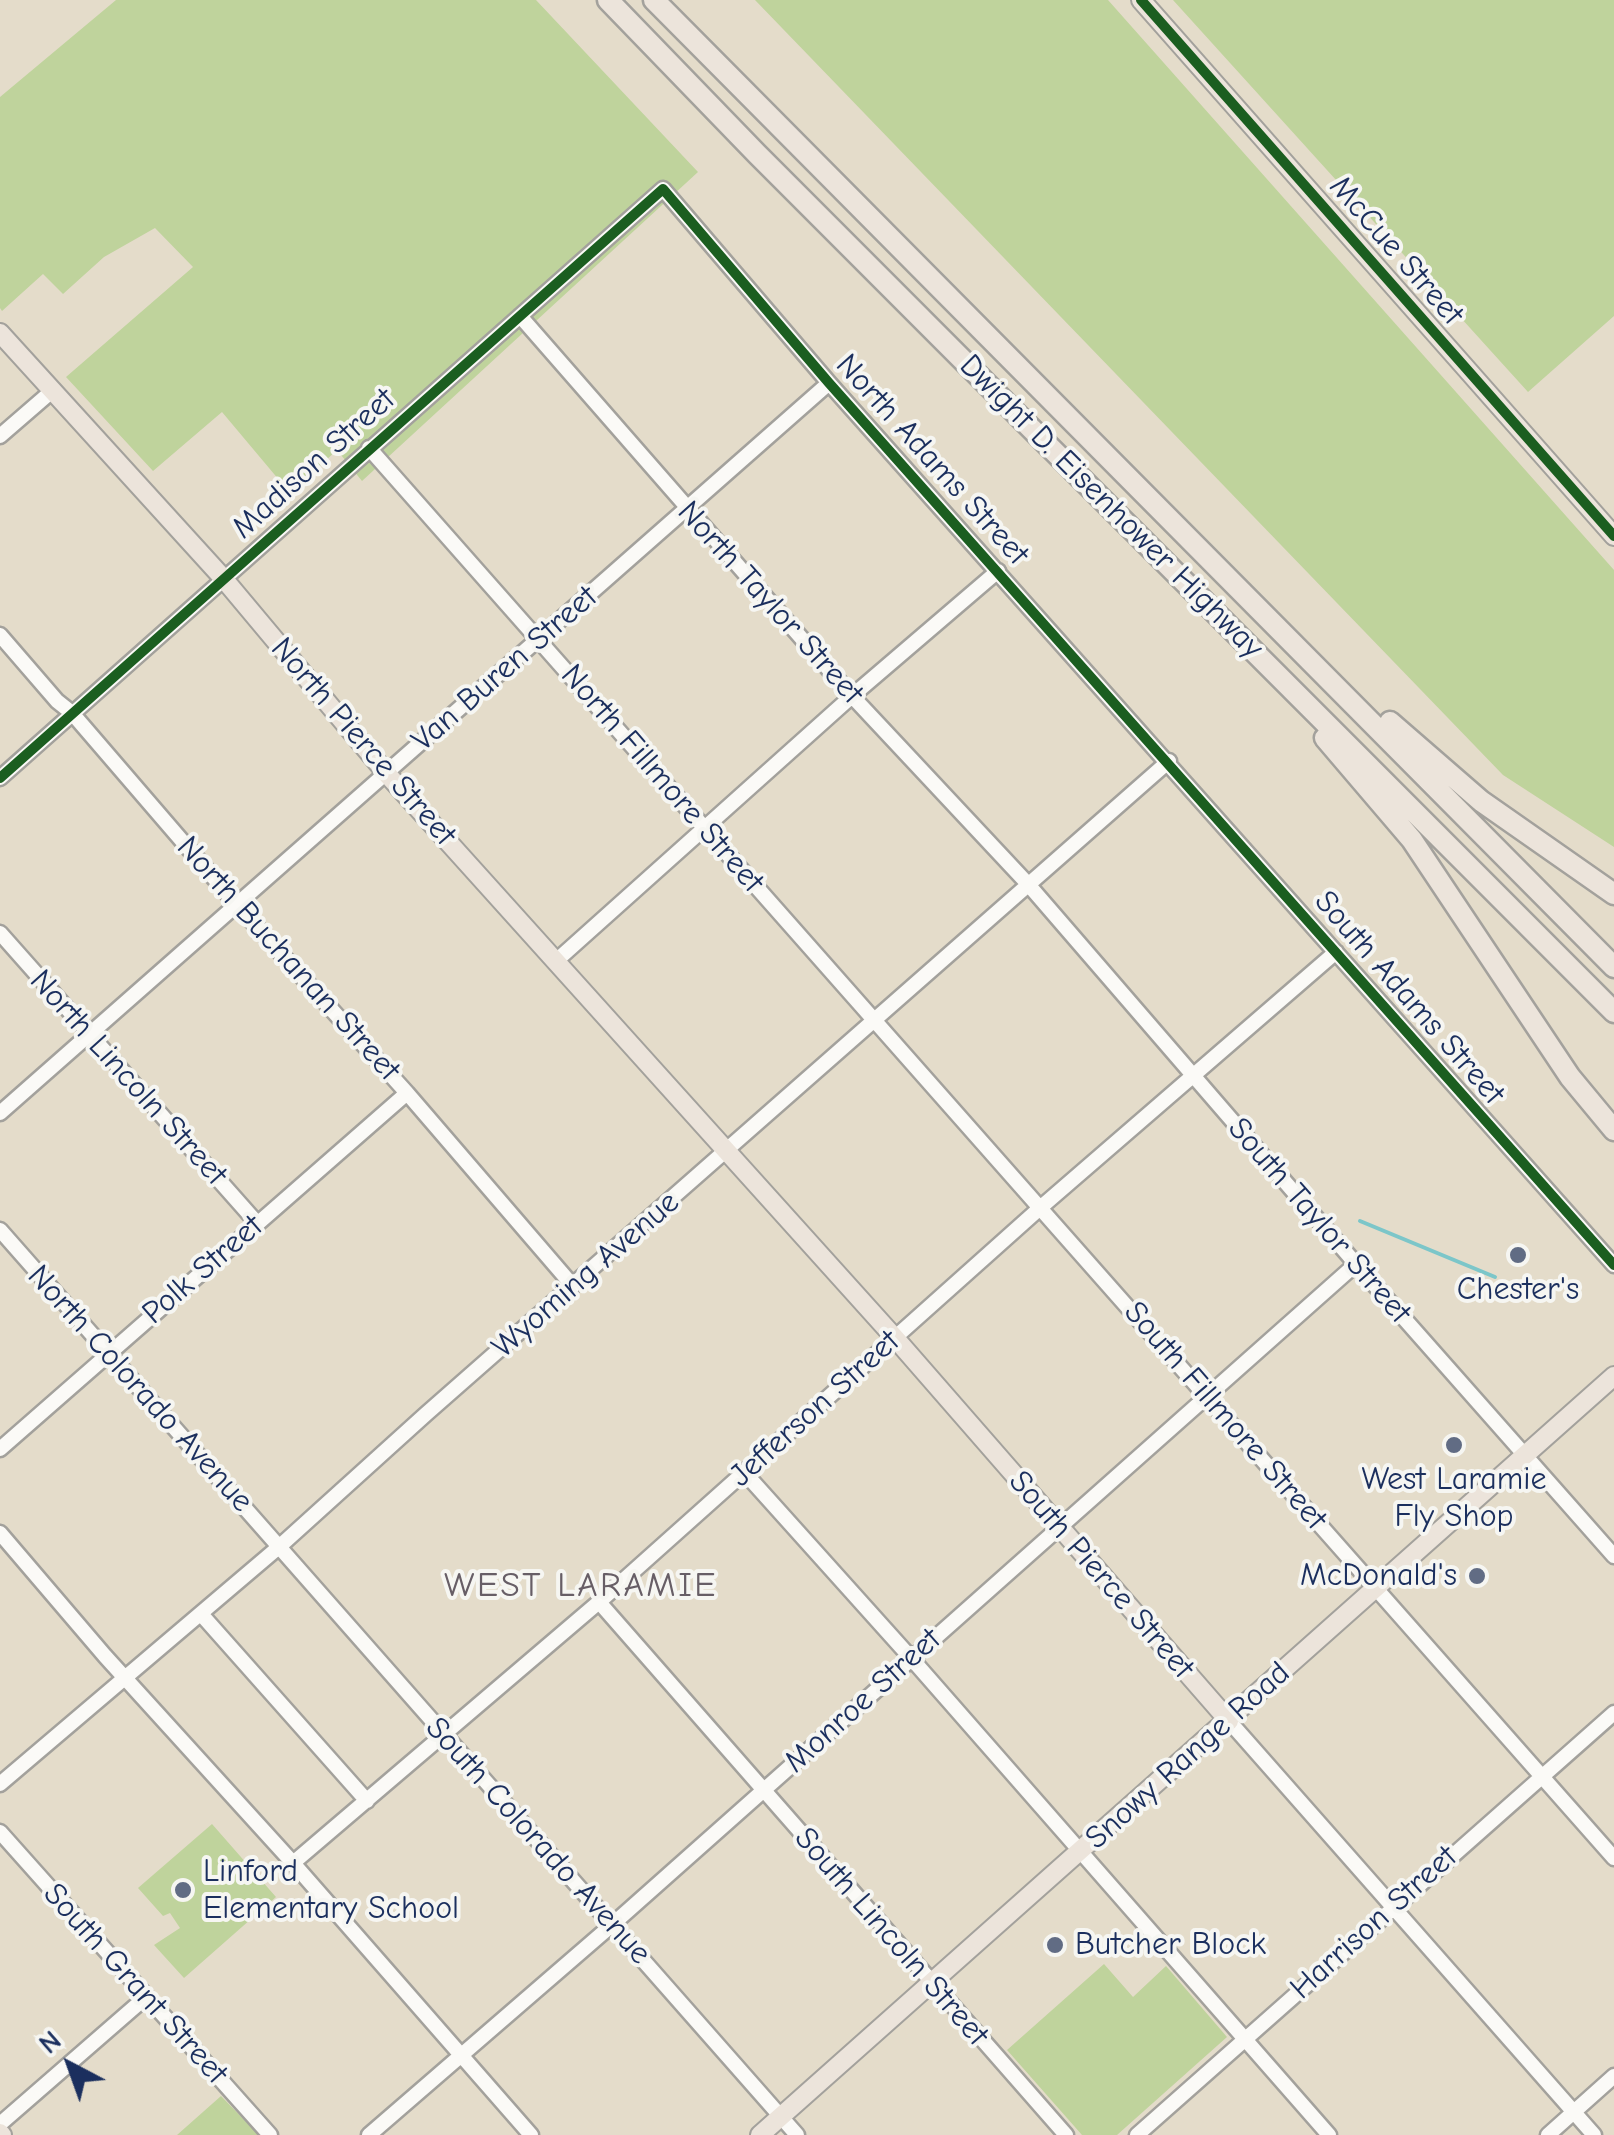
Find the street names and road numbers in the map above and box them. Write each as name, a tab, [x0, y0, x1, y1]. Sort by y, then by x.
street label: McCue Street	[1321, 169, 1471, 333]
street label: North Adams Street	[827, 347, 1037, 573]
street label: Dwight D. Eisenhower Highway	[951, 347, 1271, 667]
street label: Madison Street	[225, 381, 403, 547]
street label: North Taylor Street	[669, 494, 871, 712]
street label: Van Buren Street	[404, 578, 606, 760]
street label: North Pierce Street	[262, 630, 464, 854]
street label: North Fillmore Street	[552, 657, 772, 901]
street label: North Buchanan Street	[168, 829, 408, 1089]
street label: South Adams Street	[1306, 883, 1512, 1113]
street label: North Lincoln Street	[21, 962, 235, 1194]
street label: South Taylor Street	[1219, 1110, 1419, 1332]
street label: Wyoming Avenue	[485, 1183, 687, 1367]
street label: Polk Street	[135, 1207, 271, 1333]
street label: North Colorado Avenue	[19, 1258, 261, 1520]
street label: South Fillmore Street	[1115, 1294, 1335, 1538]
street label: Jefferson Street	[722, 1323, 908, 1495]
street label: South Pierce Street	[1000, 1463, 1202, 1687]
street label: Monroe Street	[777, 1621, 949, 1781]
street label: Snowy Range Road	[1078, 1654, 1298, 1858]
street label: South Colorado Avenue	[417, 1710, 659, 1972]
street label: South Lincoln Street	[786, 1820, 996, 2054]
street label: Harrison Street	[1283, 1838, 1465, 2008]
street label: South Grant Street	[35, 1876, 235, 2092]

